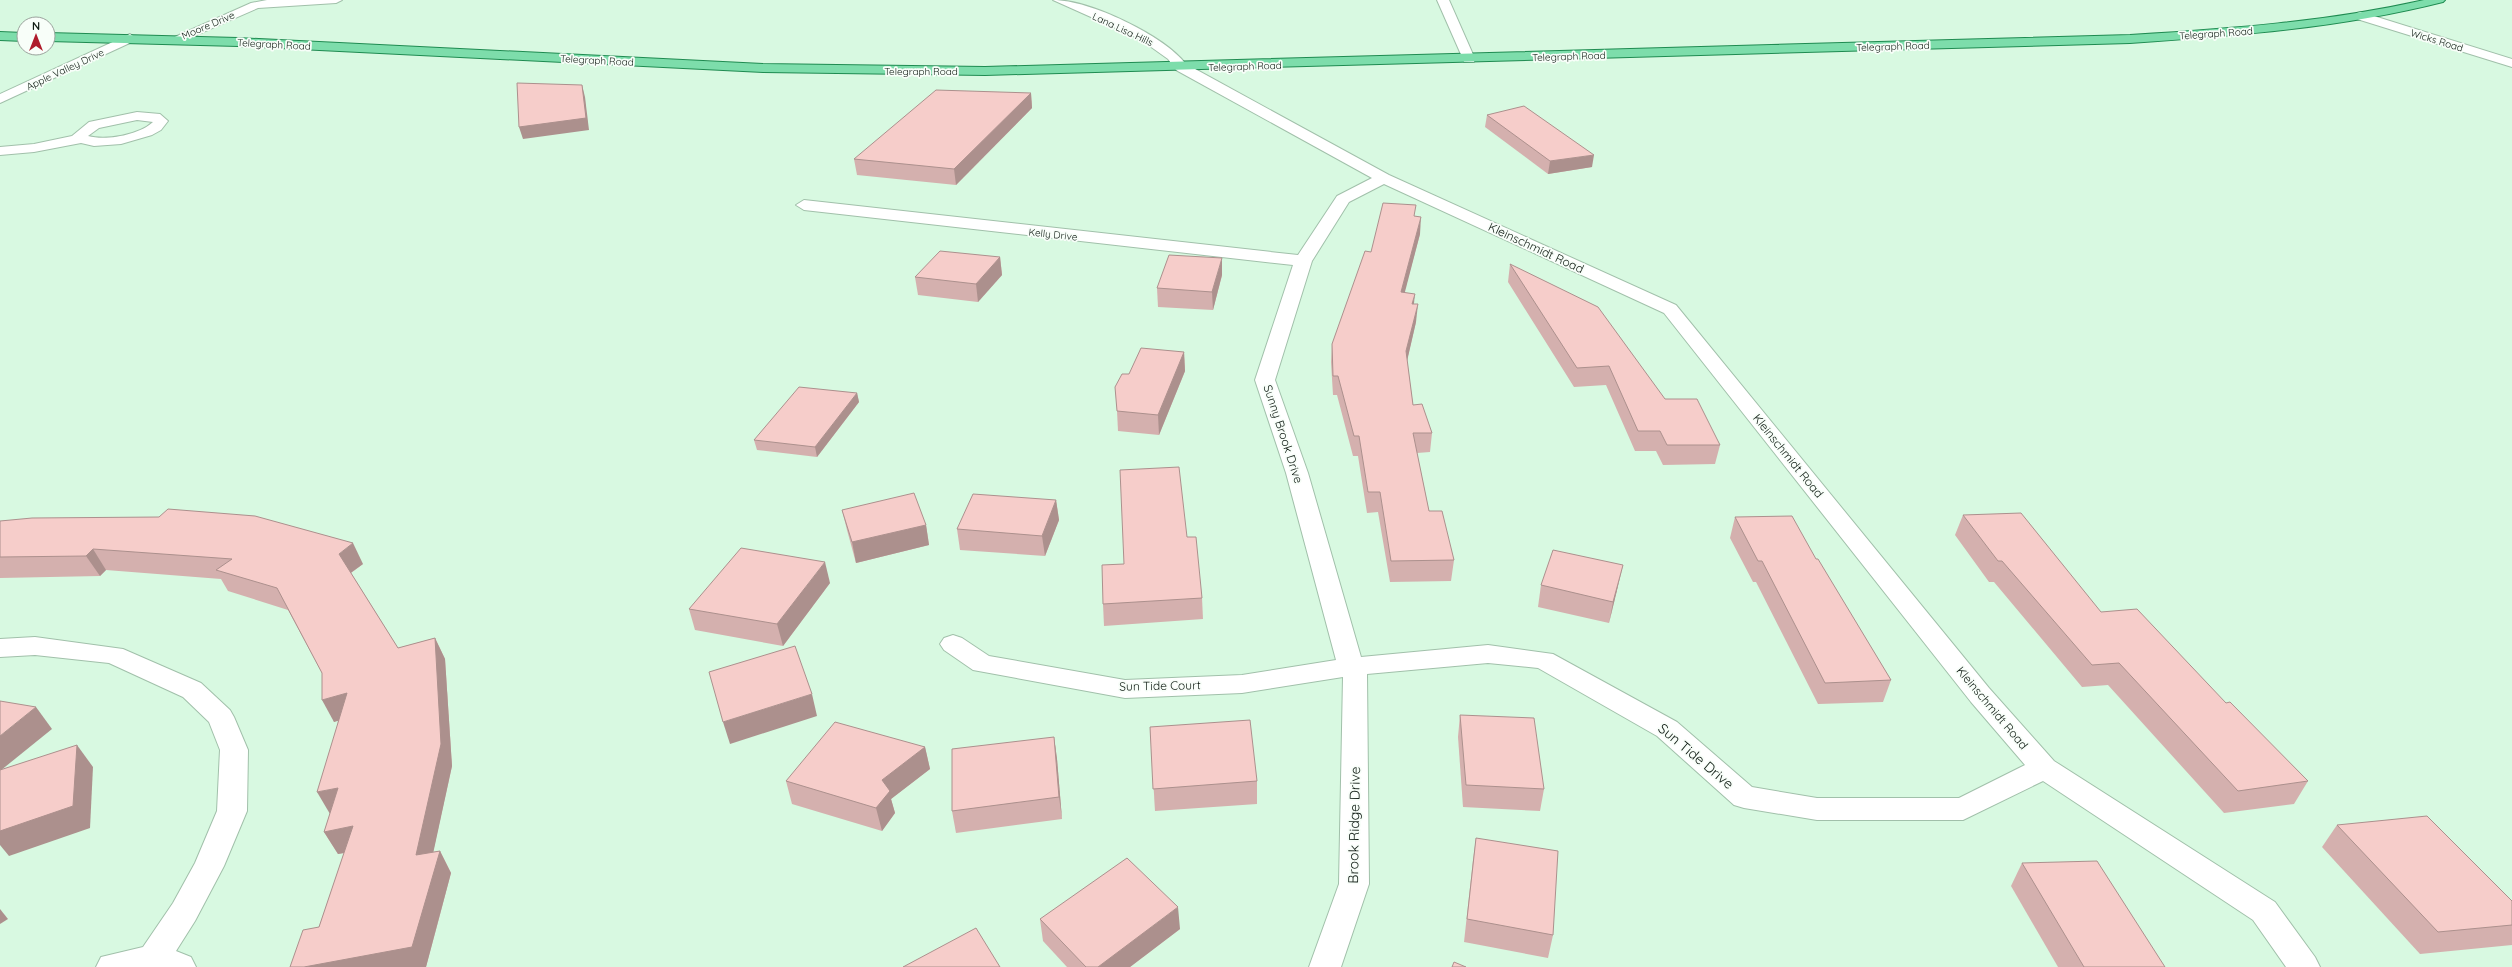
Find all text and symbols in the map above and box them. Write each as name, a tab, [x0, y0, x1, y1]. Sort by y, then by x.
street label: Moore Drive	[180, 8, 237, 42]
street label: Lana Lisa Hills	[1090, 10, 1156, 49]
north arrow	[16, 16, 56, 56]
text: N	[32, 19, 40, 33]
street label: Telegraph Road	[2179, 24, 2253, 43]
street label: Wicks Road	[2409, 26, 2465, 55]
street label: Telegraph Road	[237, 36, 311, 53]
street label: Telegraph Road	[1856, 39, 1930, 54]
street label: Apple Valley Drive	[24, 46, 106, 93]
street label: Telegraph Road	[1532, 49, 1606, 64]
street label: Telegraph Road	[560, 52, 634, 69]
street label: Telegraph Road	[1208, 59, 1282, 74]
street label: Telegraph Road	[884, 65, 958, 78]
street label: Kleinschmidt Road	[1486, 219, 1586, 276]
street label: Kelly Drive	[1028, 225, 1078, 244]
street label: Sunny Brook Drive	[1260, 383, 1307, 485]
street label: Kleinschmidt Road	[1750, 411, 1827, 501]
street label: Kleinschmidt Road	[1953, 663, 2031, 752]
street label: Sun Tide Court	[1119, 677, 1201, 694]
street label: Sun Tide Drive	[1655, 719, 1738, 793]
street label: Brook Ridge Drive	[1344, 766, 1364, 884]

